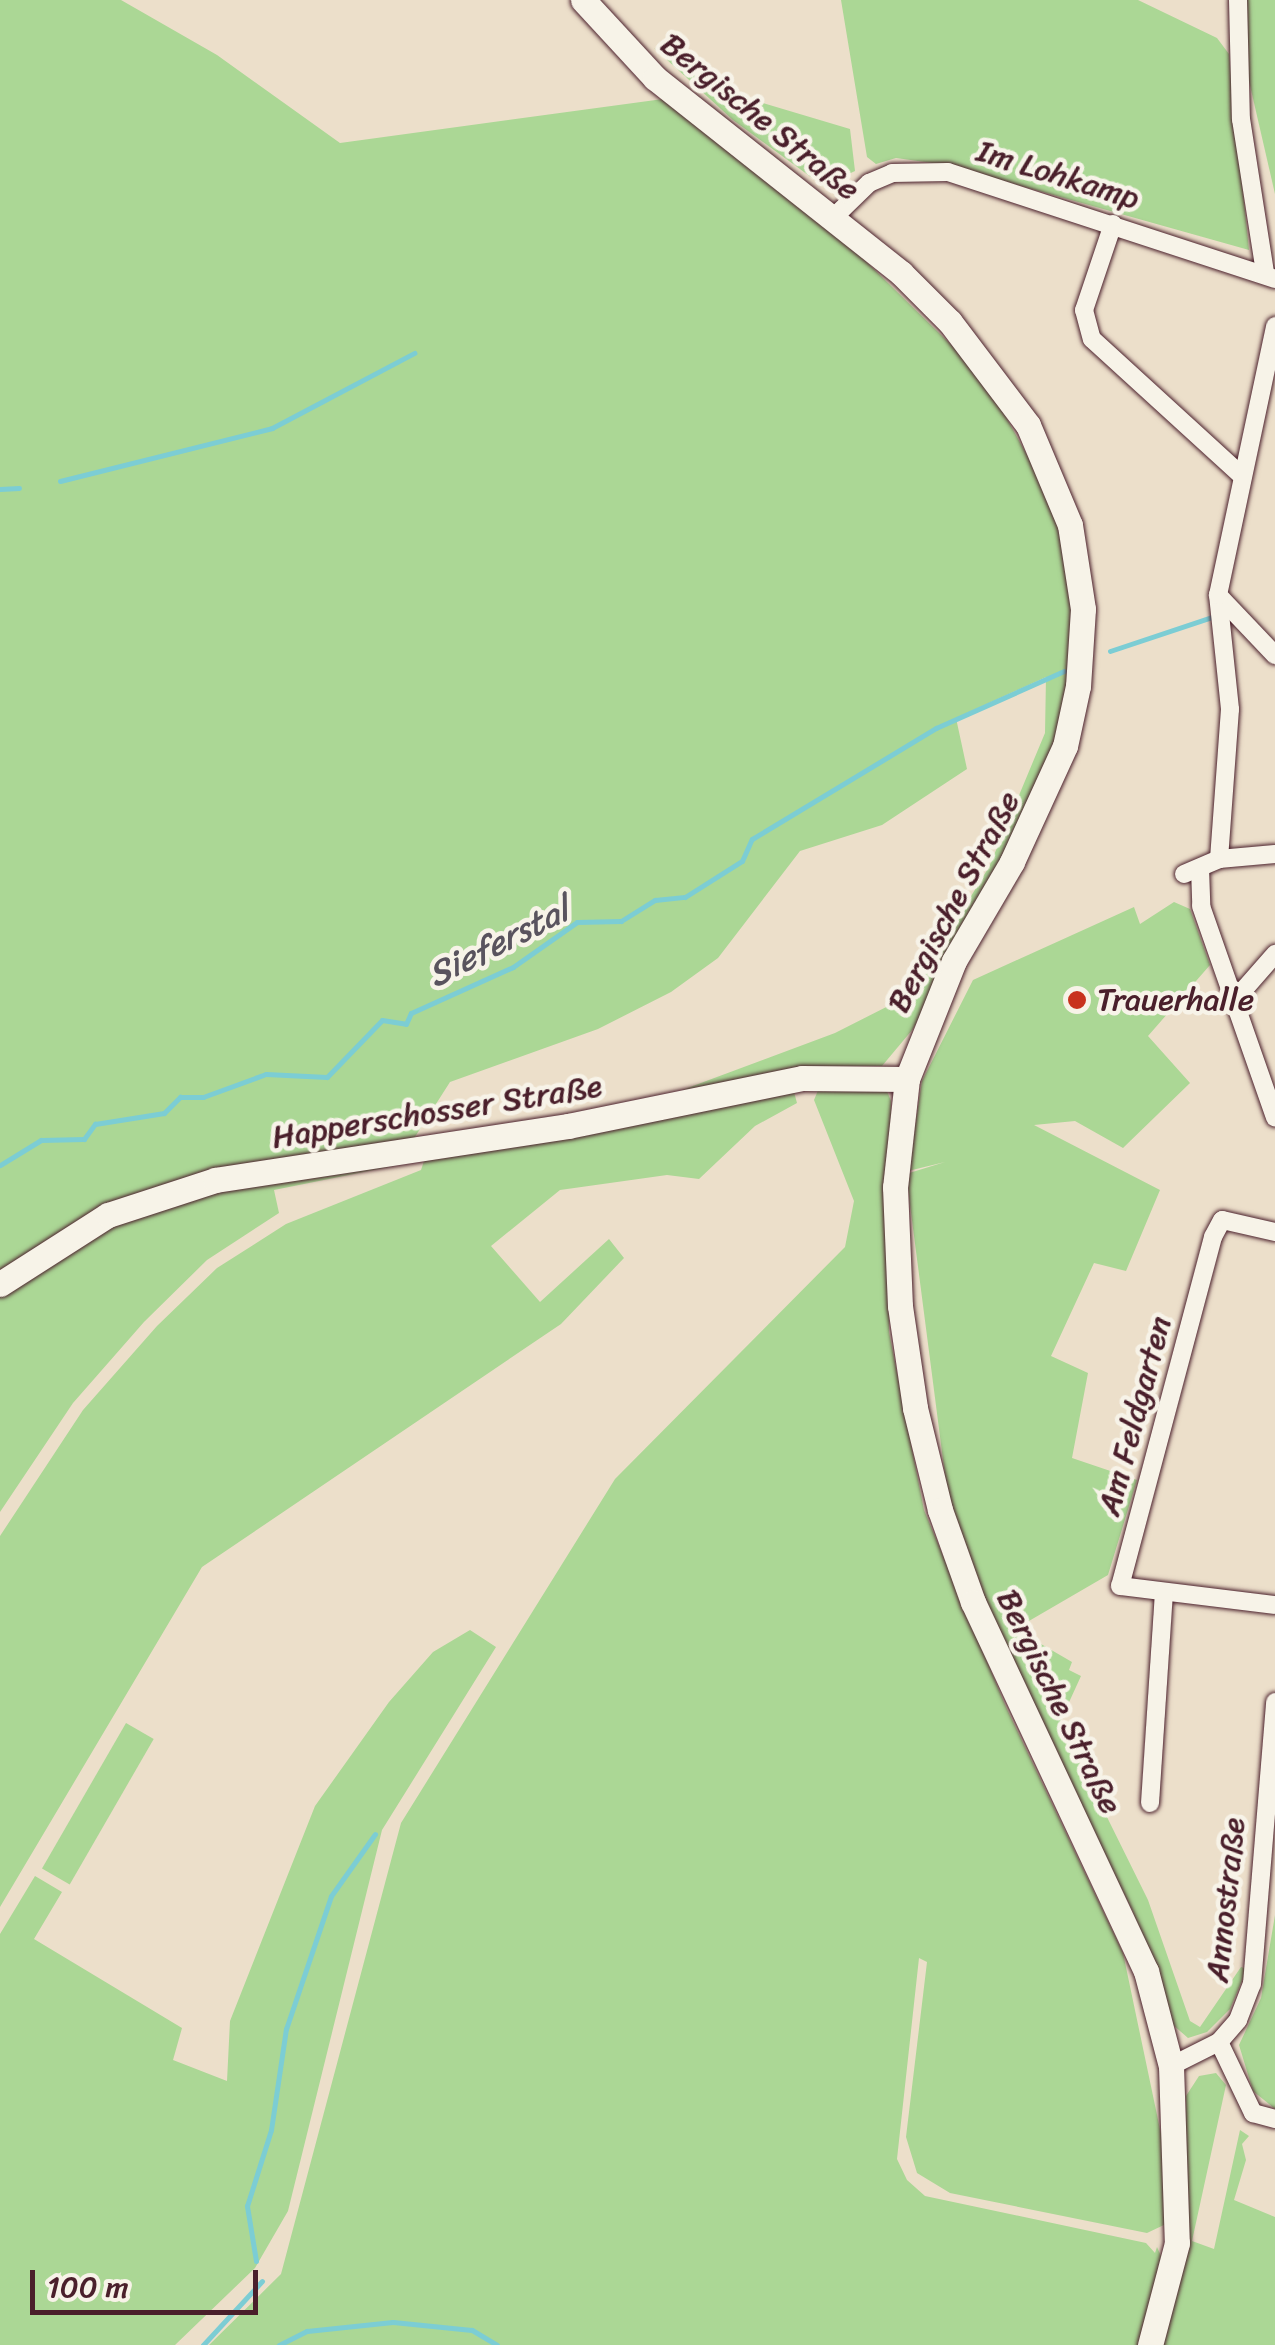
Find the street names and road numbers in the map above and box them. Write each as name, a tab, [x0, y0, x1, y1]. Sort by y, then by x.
street label: Bergische Straße	[652, 25, 868, 209]
street label: Im Lohkamp	[972, 132, 1144, 218]
street label: Bergische Straße	[879, 784, 1029, 1020]
street label: Happerschosser Straße	[269, 1067, 605, 1157]
street label: Am Feldgarten	[1090, 1312, 1180, 1520]
street label: Bergische Straße	[988, 1583, 1130, 1821]
street label: Annostraße	[1198, 1816, 1254, 1984]

